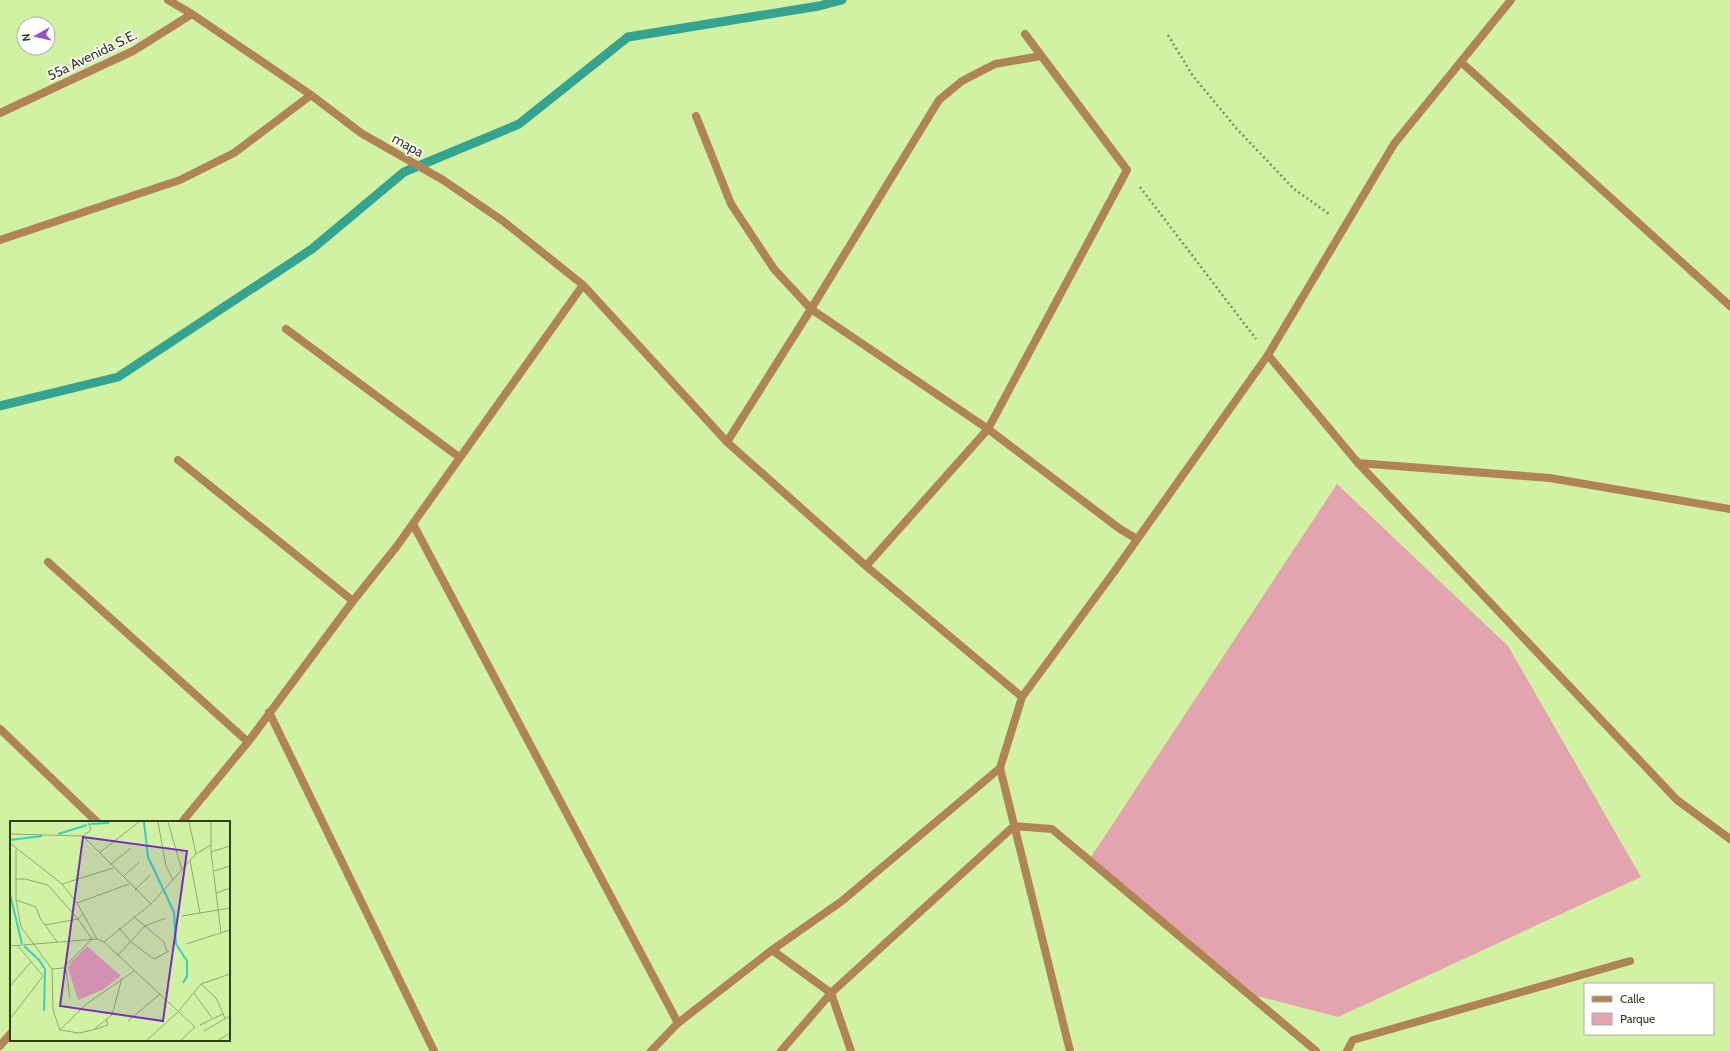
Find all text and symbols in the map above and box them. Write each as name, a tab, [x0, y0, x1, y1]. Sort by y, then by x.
north arrow	[16, 16, 56, 56]
street label: 55a Avenida S.E.	[44, 26, 140, 84]
text: N	[19, 33, 34, 42]
street label: mapa	[389, 129, 427, 161]
inset map	[10, 821, 230, 1041]
legend	[1584, 983, 1714, 1035]
text: Calle	[1620, 991, 1645, 1006]
text: Parque	[1620, 1011, 1655, 1026]

